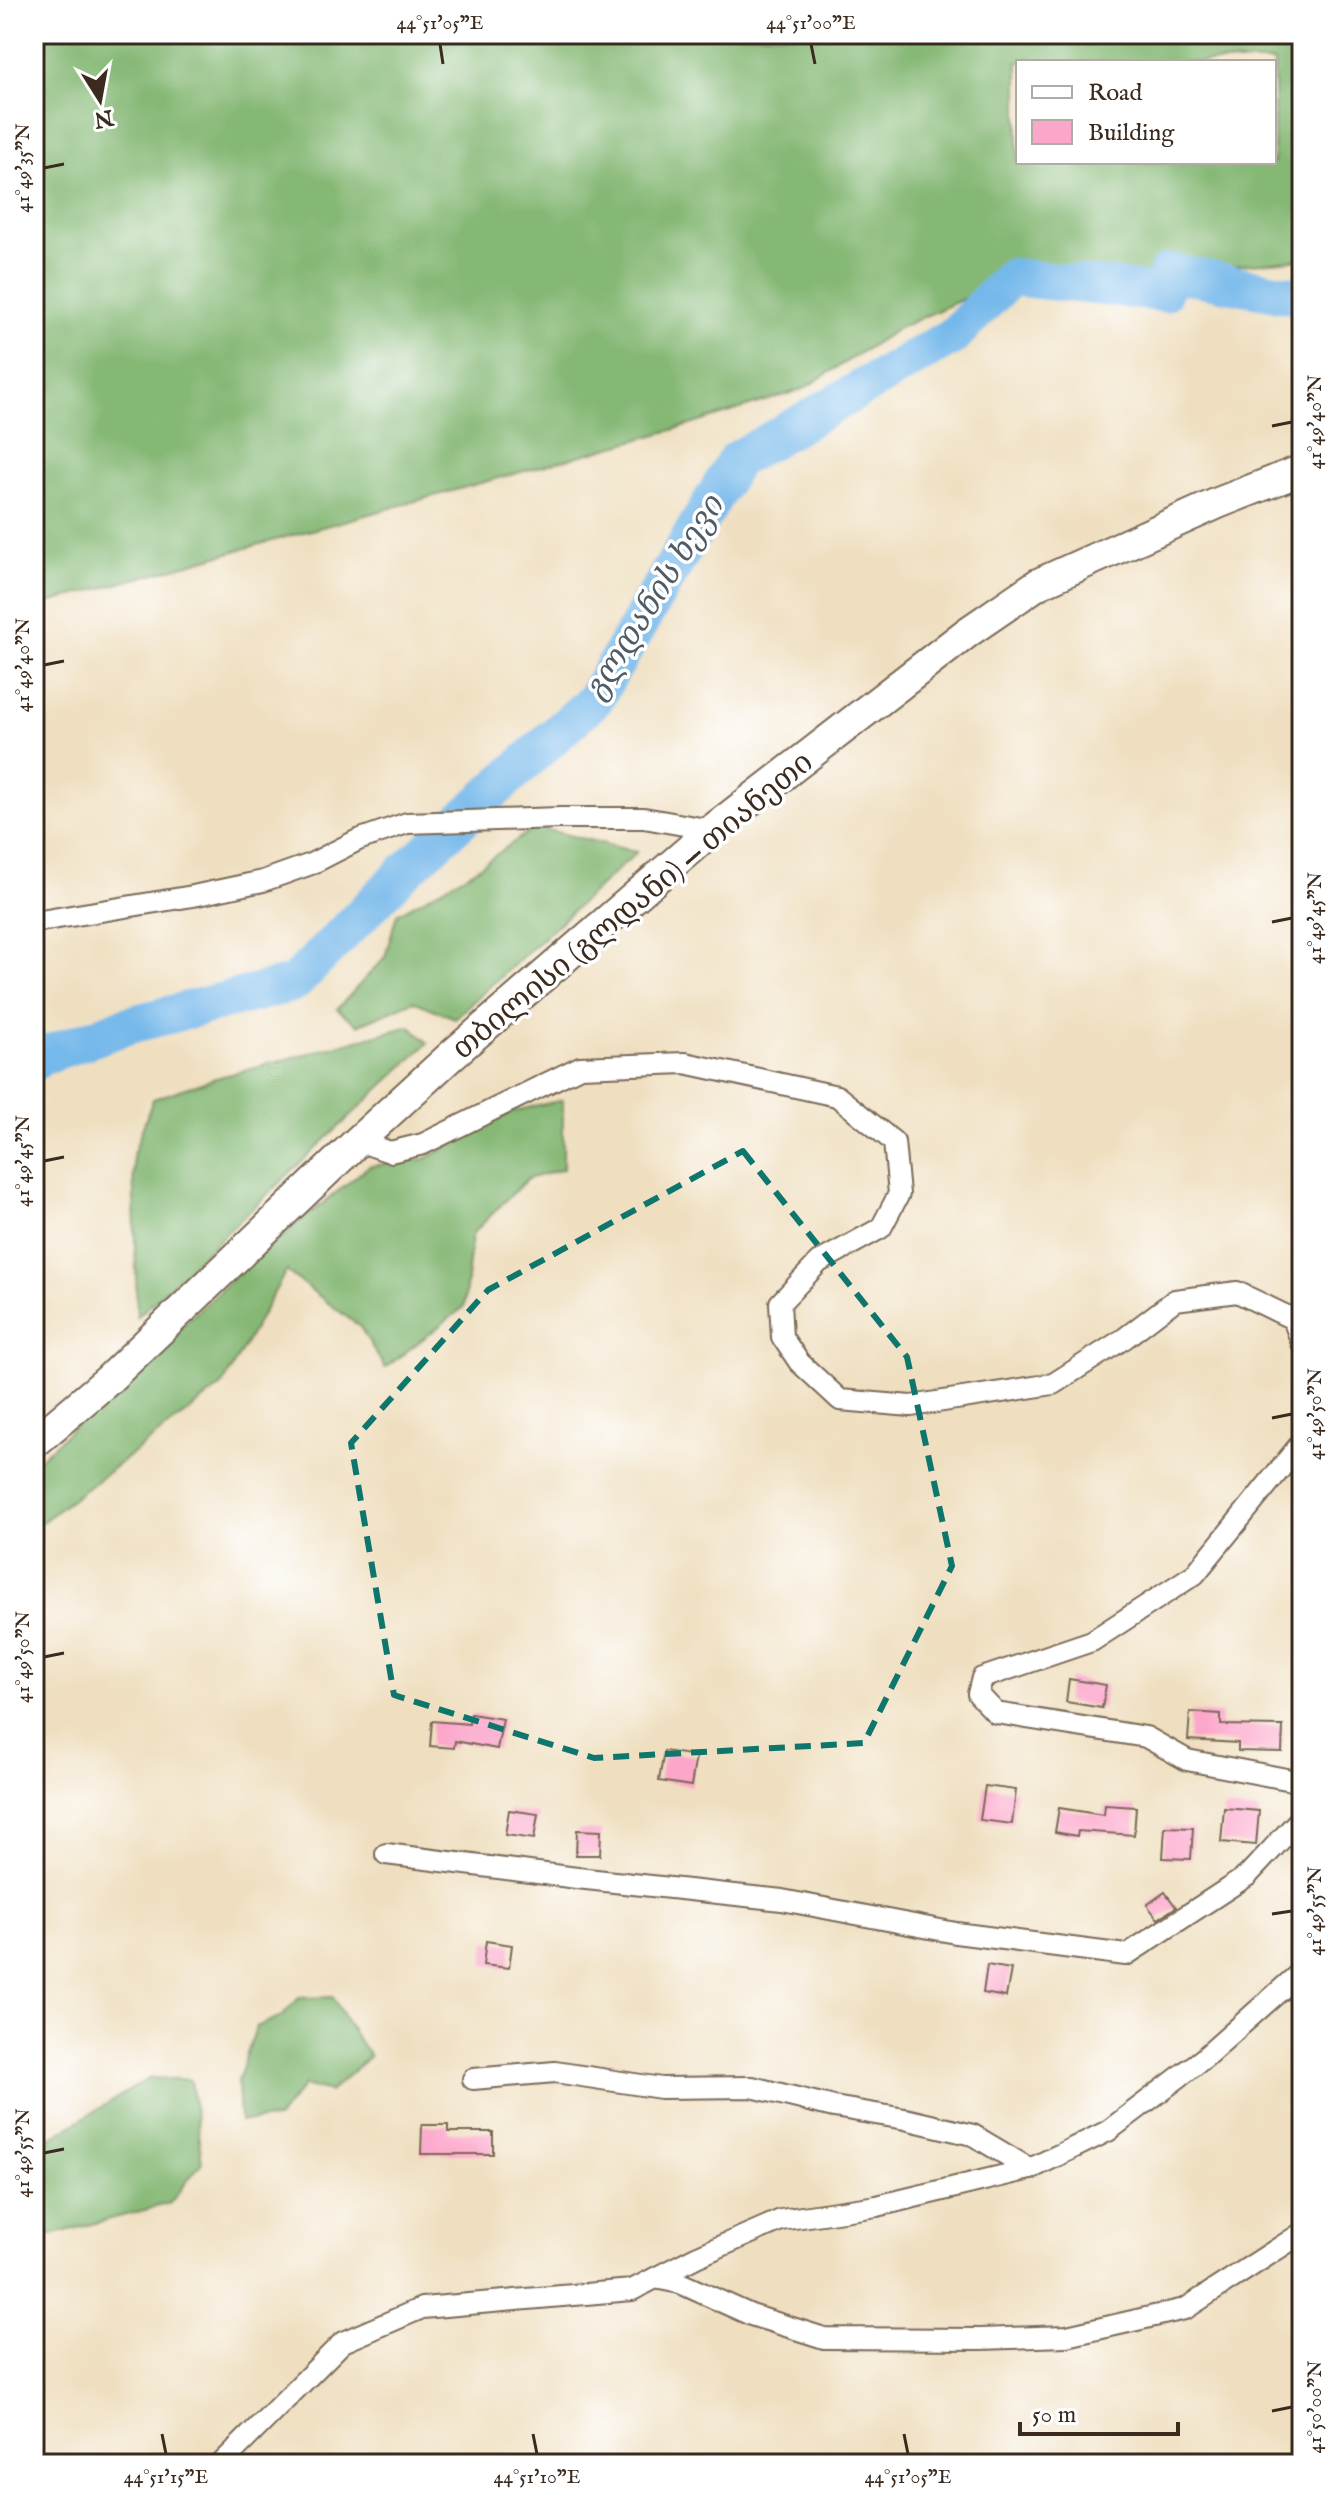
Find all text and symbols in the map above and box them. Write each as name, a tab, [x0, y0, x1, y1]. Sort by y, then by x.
text: 44°51'05"E	[396, 11, 484, 36]
text: 44°51'00"E	[766, 11, 856, 36]
north arrow	[60, 60, 140, 140]
legend	[1016, 60, 1276, 164]
text: Road	[1088, 78, 1142, 109]
text: N	[91, 102, 116, 133]
text: Building	[1088, 118, 1175, 149]
text: 41°49'35"N	[11, 123, 36, 213]
text: 41°49'40"N	[1303, 375, 1328, 469]
water label: გლდანის ხევი	[576, 487, 735, 708]
text: 41°49'40"N	[11, 618, 36, 712]
street label: თბილისი (გლდანი) — თიანეთი	[445, 744, 822, 1069]
text: 41°49'45"N	[1303, 872, 1328, 964]
text: 41°49'45"N	[11, 1115, 36, 1207]
text: 41°49'50"N	[1303, 1368, 1328, 1460]
text: 41°49'50"N	[11, 1611, 36, 1703]
text: 41°49'55"N	[1303, 1866, 1328, 1956]
text: 41°49'55"N	[11, 2108, 36, 2198]
text: 41°50'00"N	[1303, 2361, 1328, 2454]
scale bar	[1020, 2386, 1178, 2436]
text: 50 m	[1032, 2400, 1076, 2431]
text: 44°51'15"E	[124, 2465, 208, 2490]
text: 44°51'10"E	[493, 2465, 581, 2490]
text: 44°51'05"E	[864, 2465, 952, 2490]

